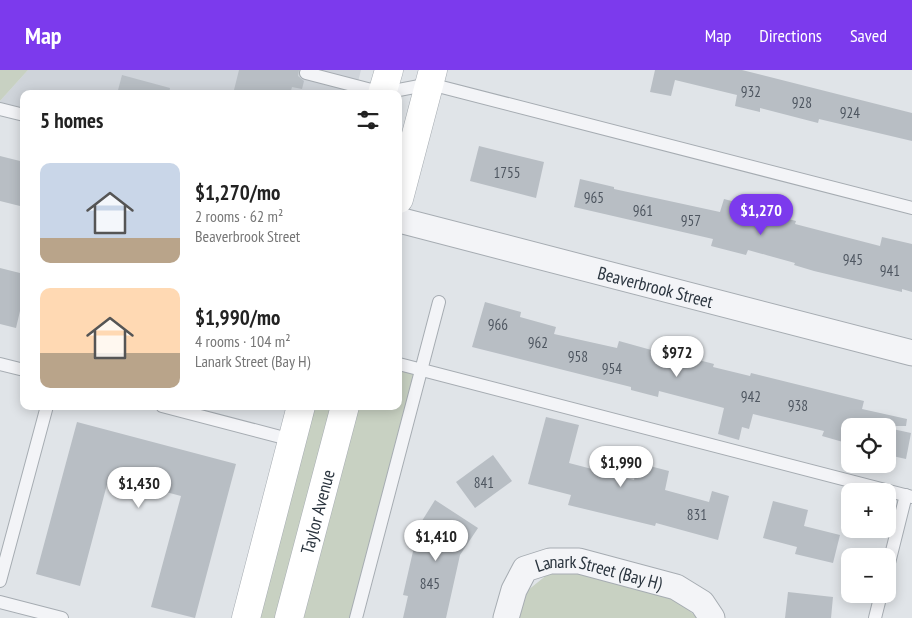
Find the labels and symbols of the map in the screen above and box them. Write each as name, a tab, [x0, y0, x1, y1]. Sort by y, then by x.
house number: 932	[741, 82, 761, 101]
house number: 928	[792, 93, 812, 112]
house number: 924	[840, 103, 860, 122]
house number: 1755	[493, 163, 521, 182]
house number: 965	[584, 188, 604, 207]
pin: $1,270	[720, 194, 802, 236]
house number: 961	[633, 201, 653, 220]
house number: 957	[681, 211, 701, 230]
house number: 945	[843, 250, 863, 269]
street label: Beaverbrook Street	[595, 261, 716, 313]
house number: 941	[880, 261, 900, 280]
house number: 966	[488, 315, 508, 334]
house number: 962	[528, 333, 548, 352]
pin: $972	[647, 336, 707, 378]
house number: 958	[568, 347, 588, 366]
house number: 954	[602, 359, 622, 378]
house number: 942	[741, 387, 761, 406]
house number: 938	[788, 396, 808, 415]
pin: $1,990	[580, 446, 662, 488]
pin: $1,430	[98, 466, 180, 509]
street label: Taylor Avenue	[295, 467, 339, 556]
house number: 841	[474, 473, 494, 492]
house number: 831	[687, 505, 707, 524]
pin: $1,410	[395, 520, 477, 562]
street label: Lanark Street (Bay H)	[532, 550, 666, 595]
house number: 845	[420, 574, 440, 593]

